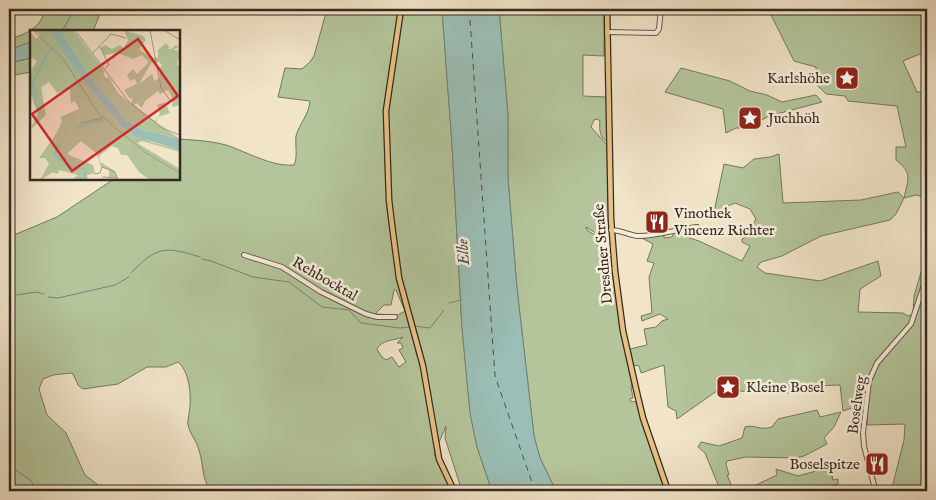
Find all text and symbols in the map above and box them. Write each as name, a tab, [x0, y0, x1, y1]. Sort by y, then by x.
inset map	[30, 30, 180, 180]
place icon: Karlshöhe	[834, 65, 860, 91]
place label: Karlshöhe	[767, 69, 830, 88]
place icon: Juchhöh	[737, 105, 763, 131]
place label: Juchhöh	[766, 109, 820, 128]
street label: Dresdner Straße	[589, 203, 617, 305]
place label: Vinothek Vincenz Richter	[673, 204, 775, 240]
restaurant icon: Vinothek Vincenz Richter	[644, 209, 670, 235]
water label: Elbe	[453, 238, 475, 267]
street label: Rehbocktal	[289, 253, 362, 306]
place icon: Kleine Bosel	[715, 374, 741, 400]
street label: Boselweg	[844, 374, 871, 435]
place label: Kleine Bosel	[746, 378, 825, 397]
restaurant icon: Boselspitze	[864, 451, 890, 477]
place label: Boselspitze	[789, 455, 860, 474]

